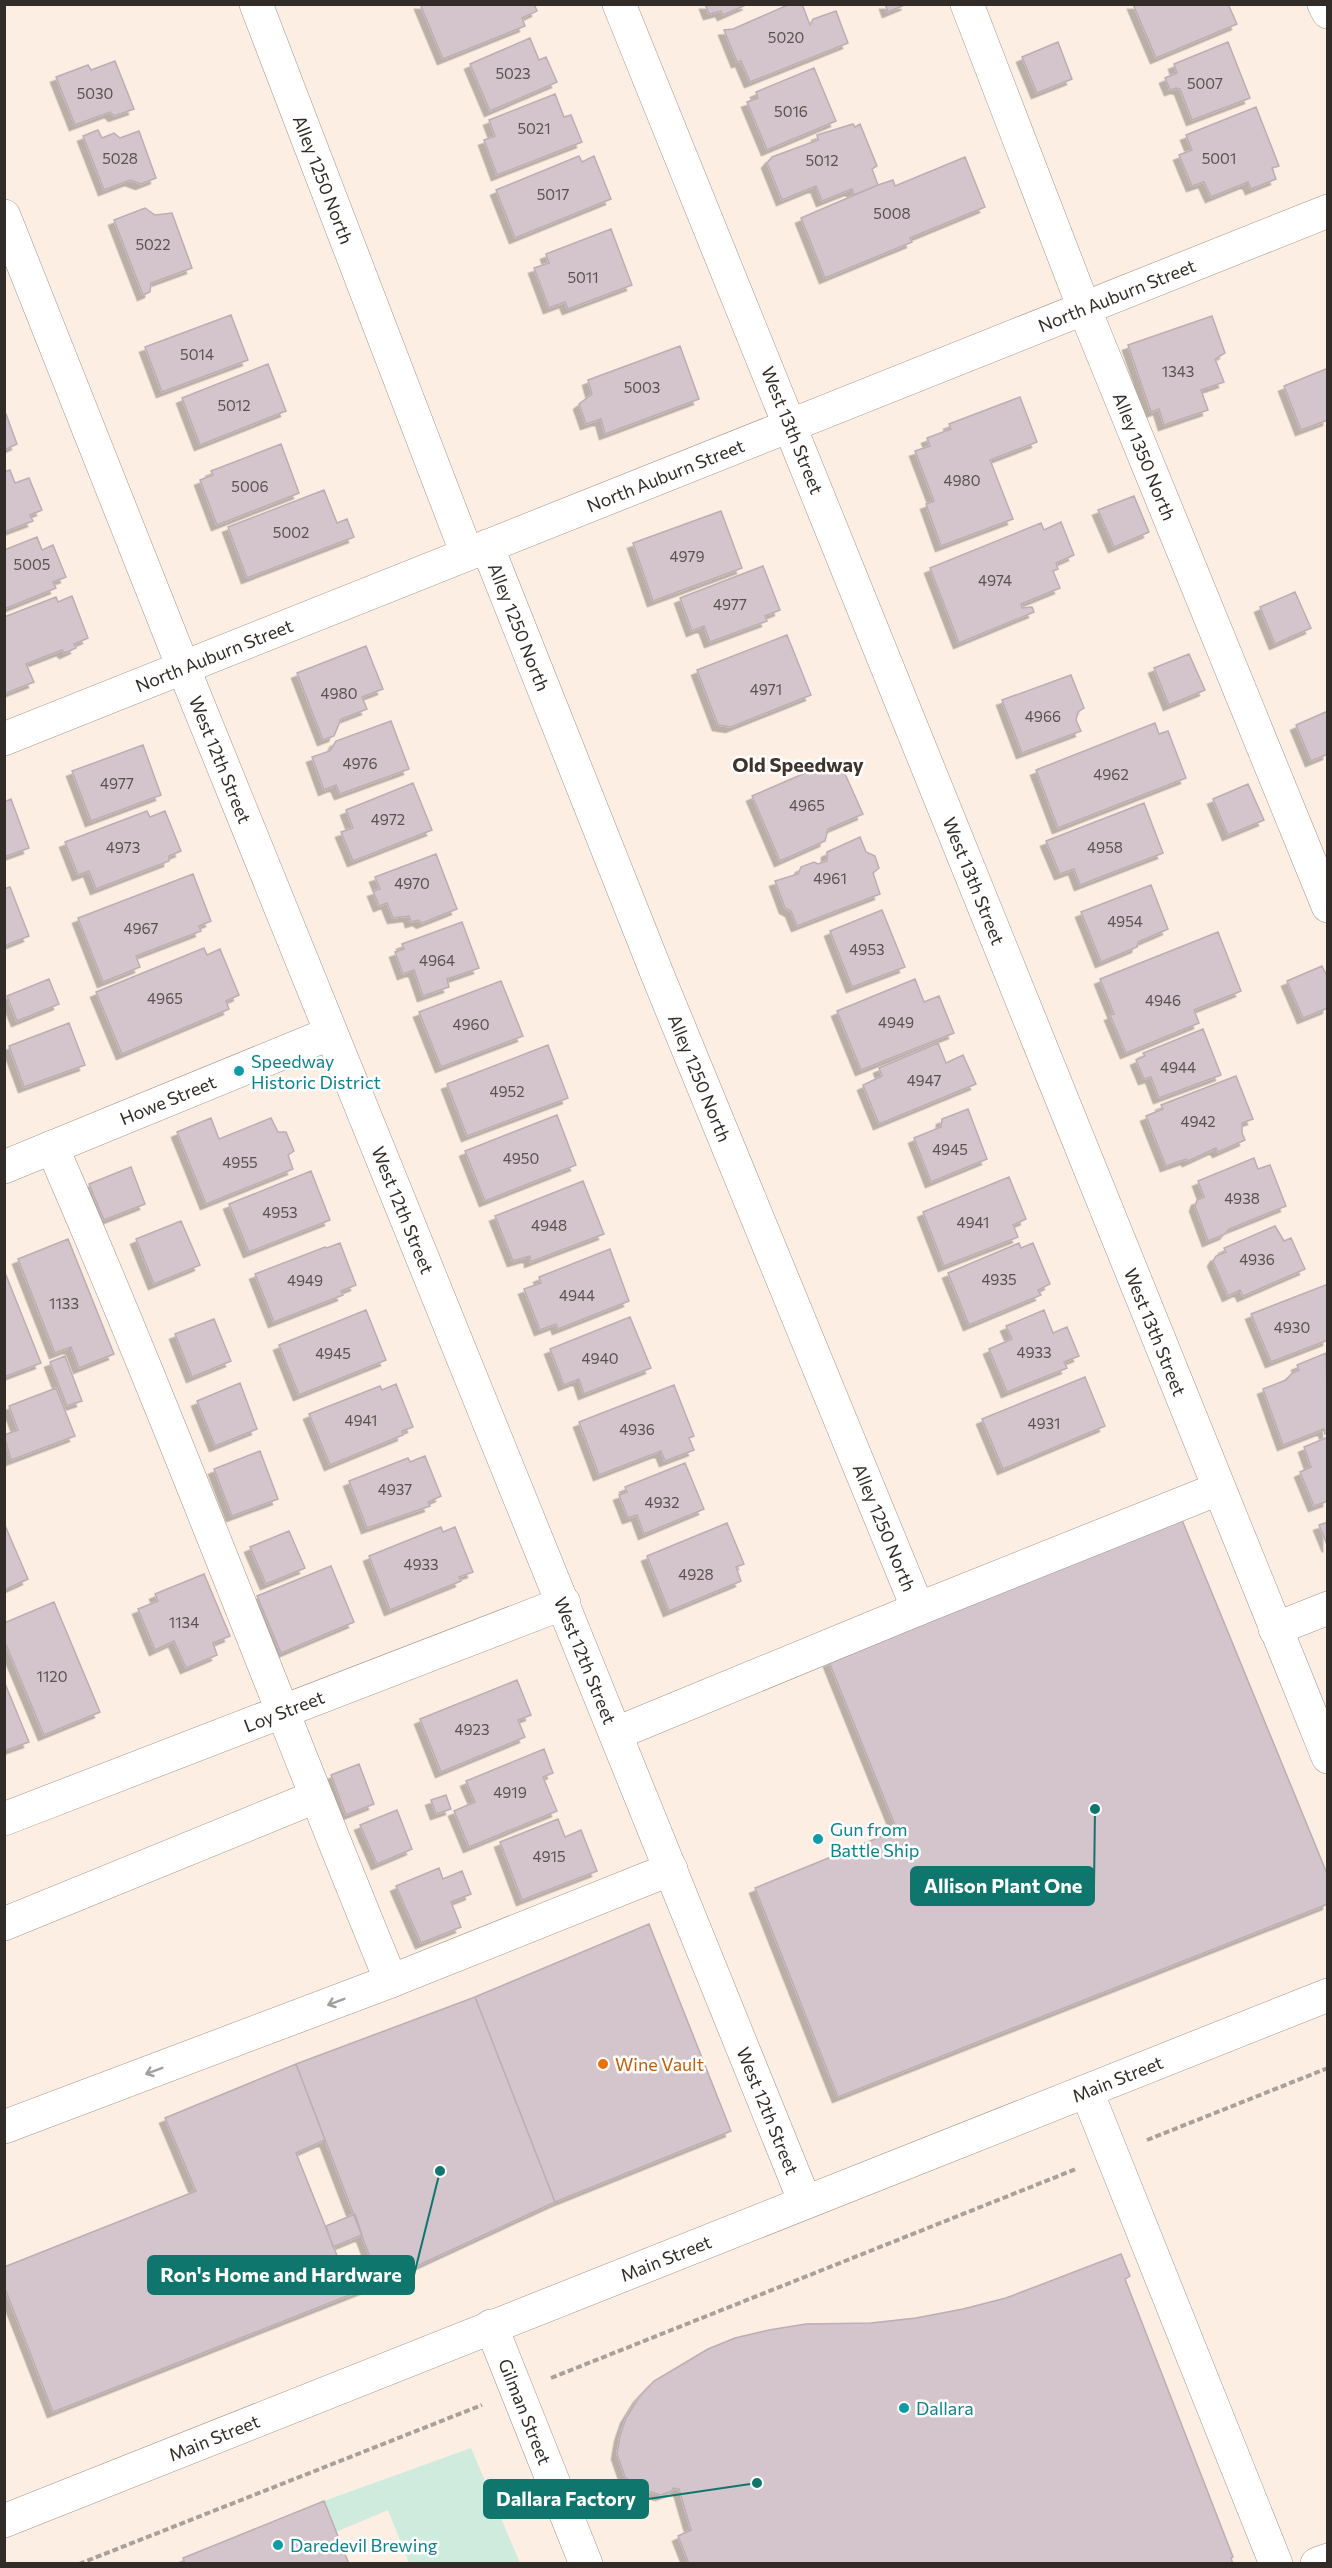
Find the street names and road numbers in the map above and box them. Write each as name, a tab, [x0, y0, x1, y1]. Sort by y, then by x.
street label: Alley 1250 North	[289, 112, 358, 247]
street label: North Auburn Street	[1035, 254, 1199, 337]
street label: West 13th Street	[757, 363, 828, 497]
street label: Alley 1350 North	[1109, 389, 1181, 524]
street label: North Auburn Street	[583, 434, 747, 517]
street label: Alley 1250 North	[484, 560, 555, 694]
street label: North Auburn Street	[132, 614, 296, 697]
street label: West 12th Street	[185, 693, 256, 826]
street label: West 13th Street	[939, 814, 1009, 948]
street label: Alley 1250 North	[664, 1011, 736, 1145]
street label: Howe Street	[116, 1070, 219, 1129]
street label: West 12th Street	[367, 1143, 439, 1277]
street label: West 13th Street	[1120, 1265, 1191, 1399]
street label: Alley 1250 North	[849, 1460, 921, 1595]
street label: West 12th Street	[550, 1593, 621, 1727]
street label: Loy Street	[241, 1686, 327, 1737]
street label: West 12th Street	[732, 2044, 804, 2178]
street label: Main Street	[1069, 2051, 1166, 2107]
street label: Main Street	[617, 2230, 714, 2286]
street label: Gilman Street	[494, 2355, 556, 2468]
street label: Main Street	[165, 2410, 263, 2465]

